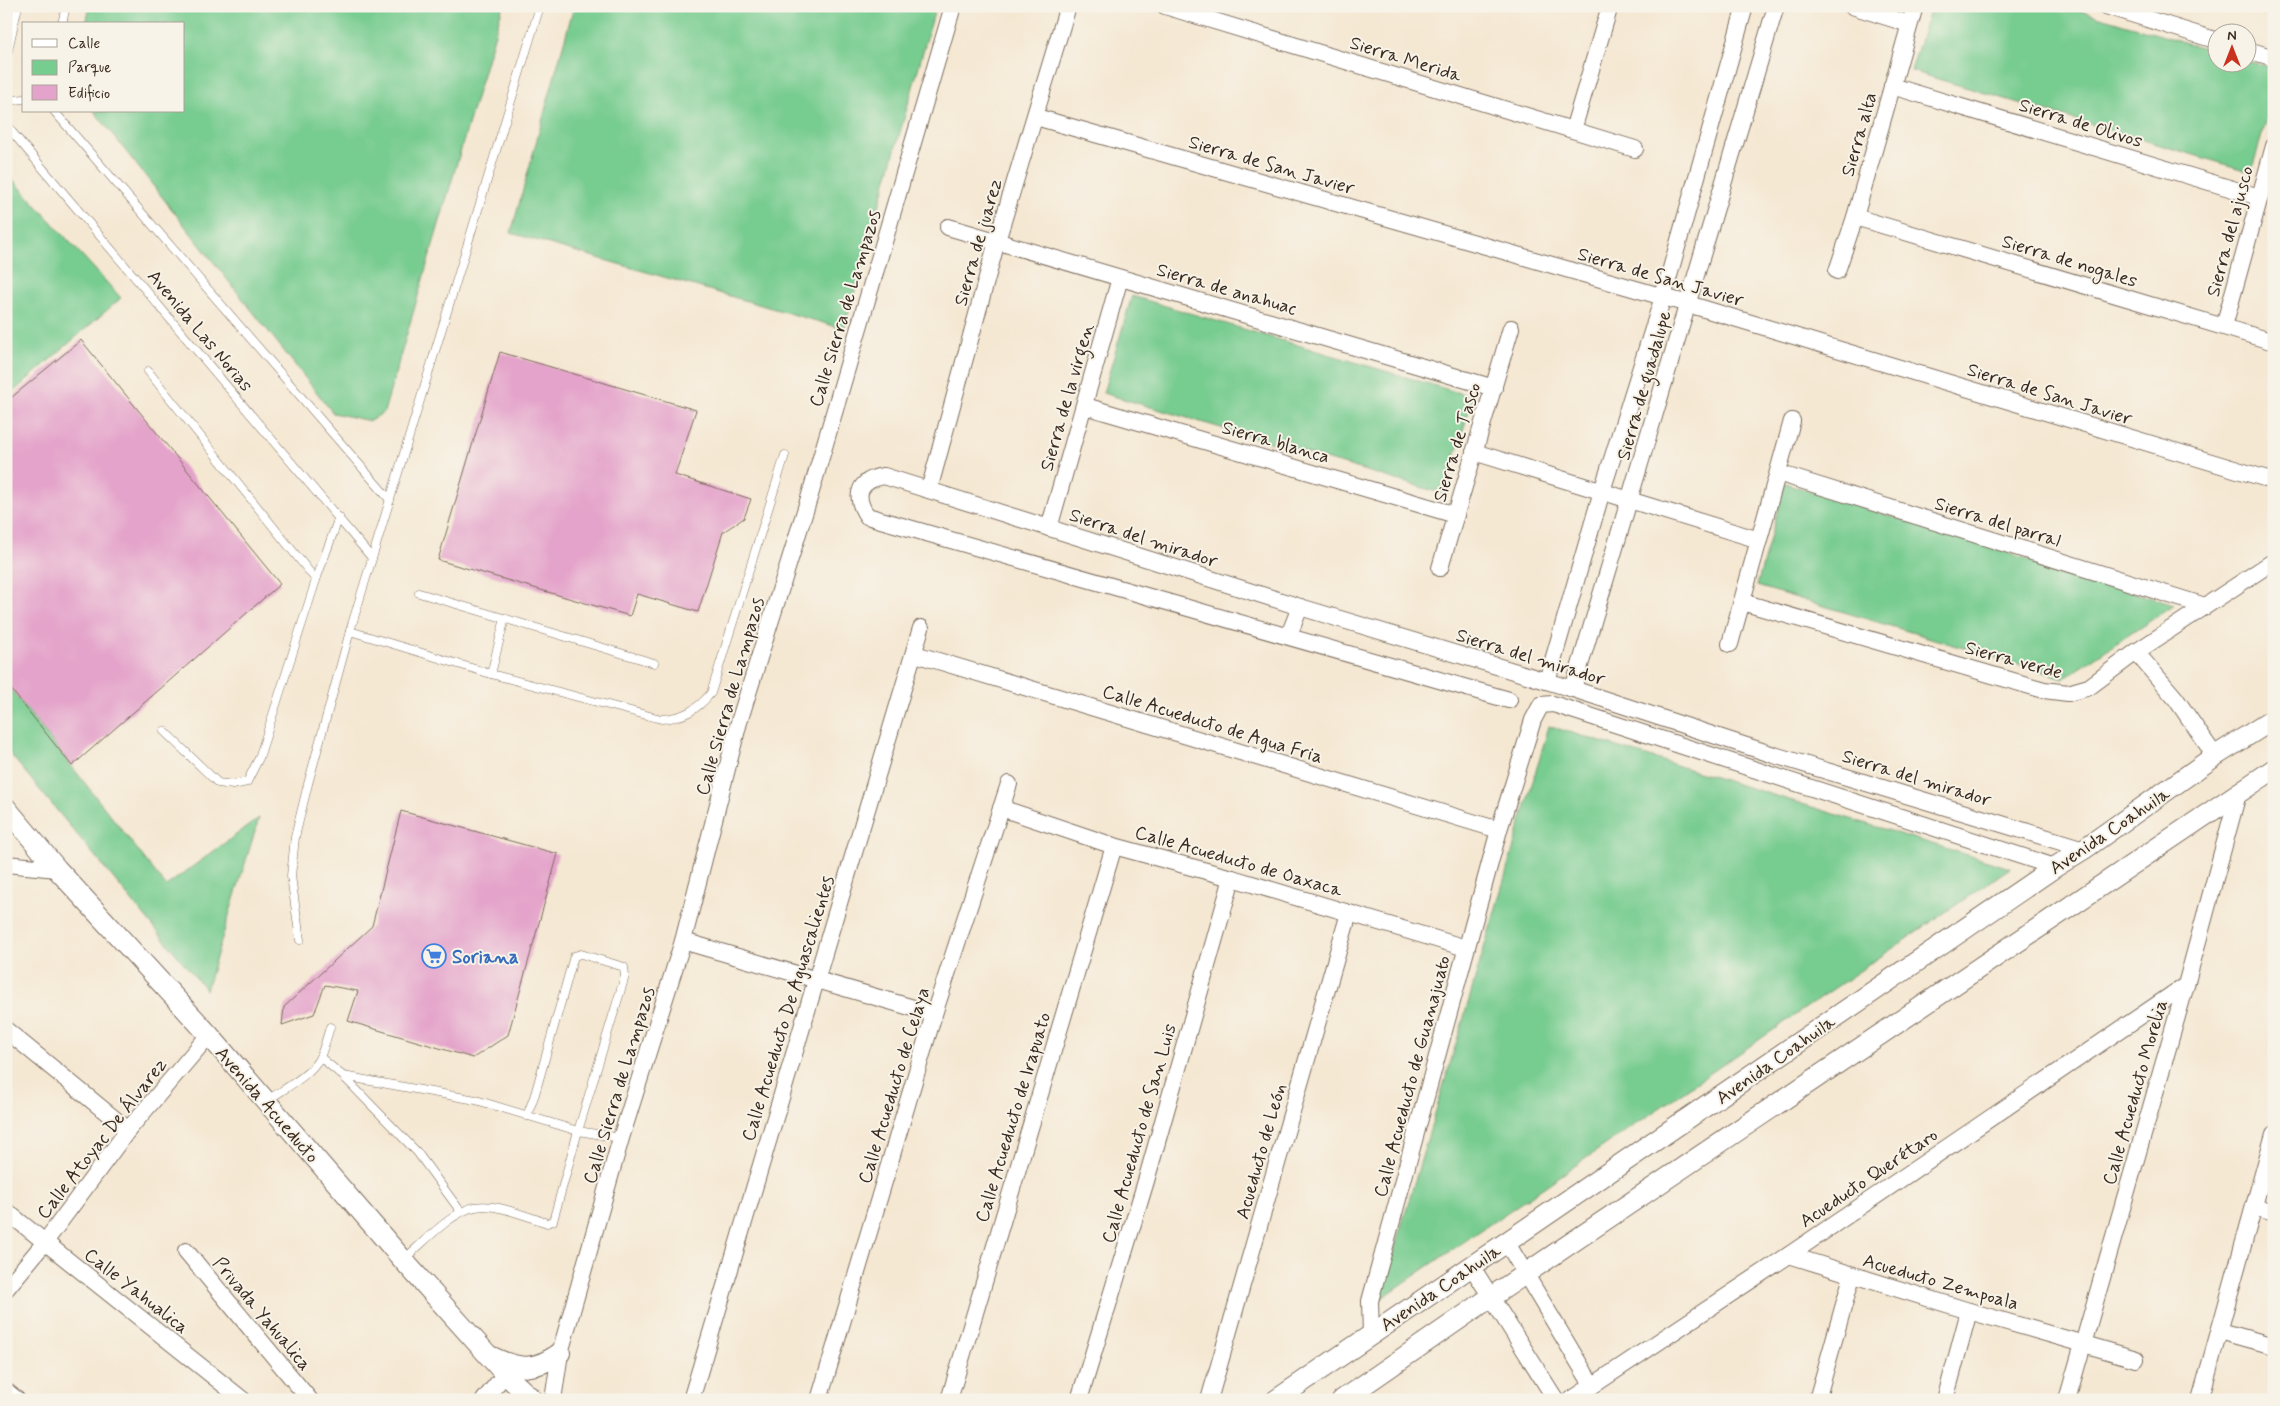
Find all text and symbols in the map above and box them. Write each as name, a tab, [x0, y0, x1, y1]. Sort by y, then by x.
legend	[22, 22, 185, 112]
north arrow	[2208, 22, 2258, 72]
text: N	[2227, 27, 2237, 45]
street label: Sierra Merida	[1347, 31, 1465, 88]
text: Calle	[68, 34, 100, 54]
text: Parque	[68, 58, 111, 78]
text: Edificio	[68, 84, 110, 104]
street label: Sierra alta	[1835, 89, 1883, 179]
street label: Sierra de Olivos	[2016, 93, 2146, 154]
street label: Sierra de San Javier	[1186, 130, 1358, 201]
street label: Sierra del ajusco	[2201, 163, 2261, 300]
street label: Sierra de juarez	[948, 176, 1009, 309]
street label: Calle Sierra de Lampazos	[803, 207, 887, 410]
street label: Sierra de nogales	[1998, 229, 2140, 296]
street label: Sierra de San Javier	[1575, 242, 1747, 313]
street label: Sierra de anahuac	[1154, 257, 1300, 321]
street label: Avenida Las Norias	[141, 265, 258, 397]
street label: Sierra de guadalupe	[1611, 308, 1681, 464]
street label: Sierra de la virgen	[1034, 321, 1103, 475]
street label: Sierra de San Javier	[1964, 357, 2135, 432]
street label: Sierra de Tasco	[1427, 380, 1487, 505]
street label: Sierra blanca	[1219, 415, 1332, 470]
street label: Sierra del parral	[1932, 491, 2064, 554]
street label: Sierra del mirador	[1066, 503, 1221, 574]
street label: Calle Sierra de Lampazos	[690, 594, 771, 798]
street label: Sierra del mirador	[1453, 623, 1608, 692]
street label: Sierra verde	[1962, 635, 2065, 685]
street label: Calle Acueducto de Agua Fria	[1099, 679, 1326, 771]
street label: Sierra del mirador	[1839, 744, 1994, 813]
street label: Avenida Coahuila	[2045, 781, 2175, 881]
street label: Calle Acueducto de Oaxaca	[1132, 820, 1346, 903]
street label: Calle Acueducto De Aguascalientes	[736, 873, 842, 1145]
supermarket icon: Soriana	[421, 943, 447, 969]
place label: Soriana	[452, 945, 519, 970]
street label: Calle Acueducto de Guanajuato	[1368, 953, 1457, 1200]
street label: Calle Sierra de Lampazos	[577, 984, 661, 1187]
street label: Calle Acueducto de Celaya	[853, 984, 937, 1187]
street label: Calle Acueducto Morelia	[2097, 997, 2174, 1188]
street label: Calle Acueducto de Irapuato	[970, 1009, 1057, 1226]
street label: Avenida Coahuila	[1711, 1009, 1841, 1111]
street label: Calle Acueducto de San Luis	[1096, 1021, 1183, 1246]
street label: Avenida Acueducto	[209, 1041, 324, 1169]
street label: Calle Atoyac De Álvarez	[31, 1053, 173, 1225]
street label: Acueducto de León	[1230, 1081, 1293, 1222]
street label: Acueducto Querétaro	[1795, 1123, 1943, 1234]
street label: Avenida Coahuila	[1376, 1238, 1506, 1338]
street label: Calle Yahualica	[79, 1243, 193, 1340]
street label: Acueducto Zempoala	[1860, 1248, 2021, 1317]
street label: Privada Yahualica	[207, 1252, 317, 1376]

